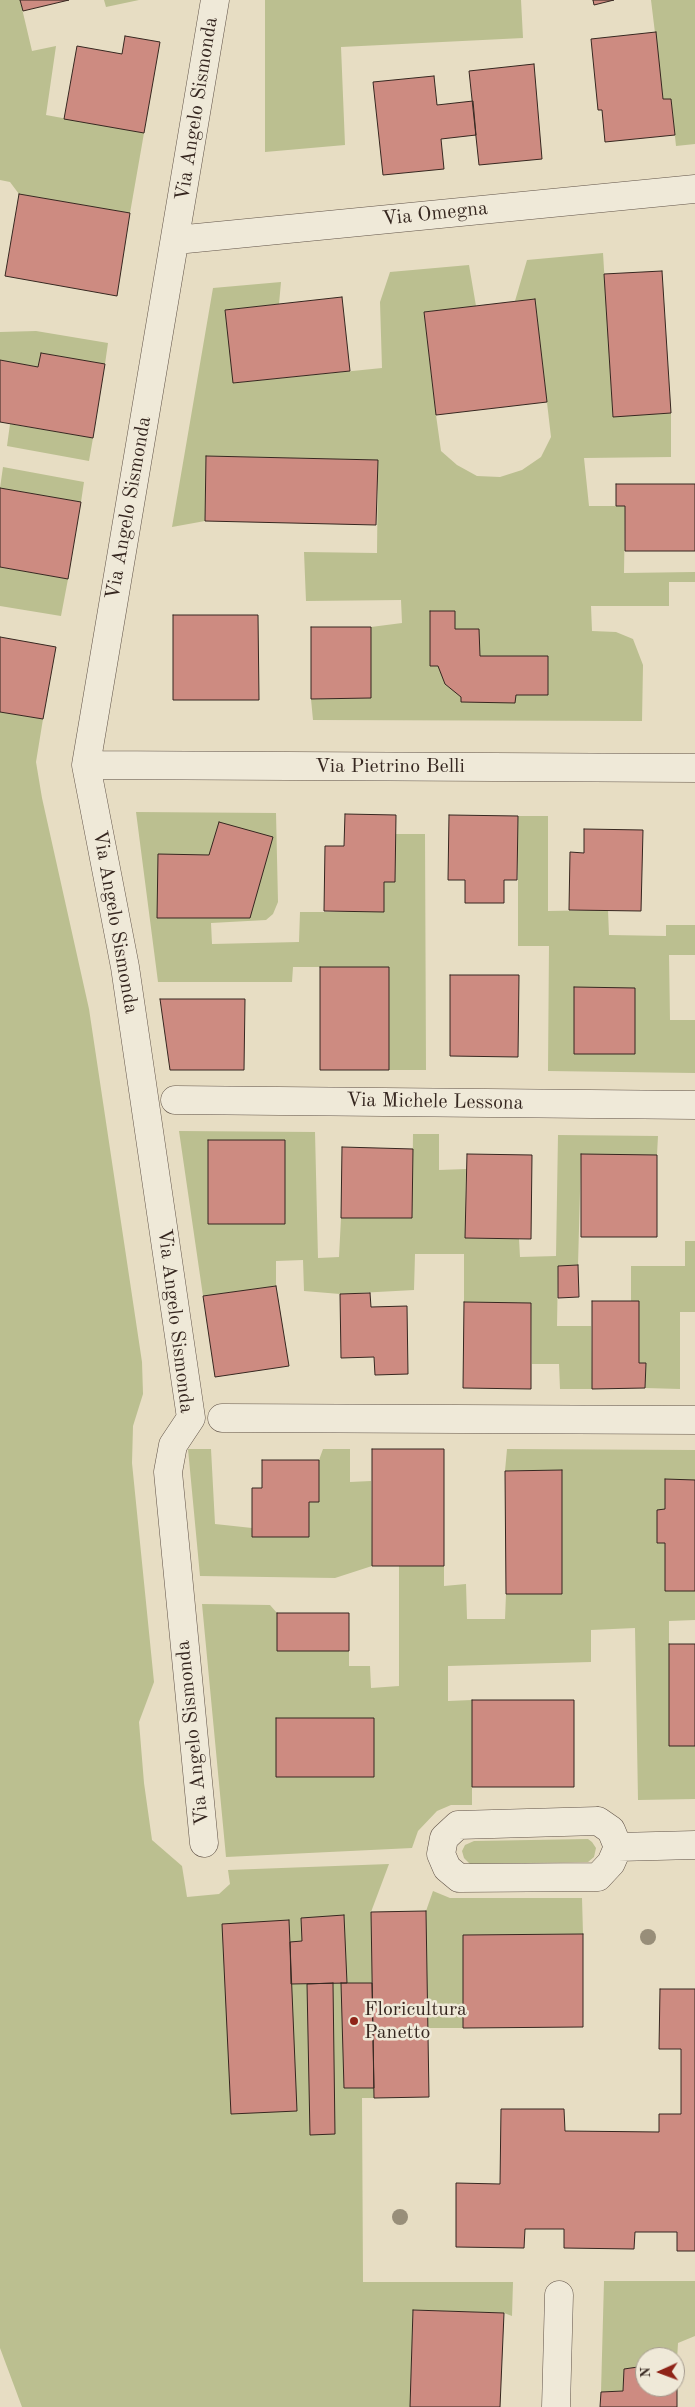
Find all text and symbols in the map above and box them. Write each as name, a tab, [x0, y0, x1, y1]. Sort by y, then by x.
street label: Via Angelo Sismonda	[171, 15, 223, 203]
street label: Via Omegna	[381, 197, 489, 231]
street label: Via Angelo Sismonda	[101, 414, 157, 602]
street label: Via Pietrino Belli	[315, 755, 465, 779]
street label: Via Angelo Sismonda	[87, 828, 143, 1016]
street label: Via Michele Lessona	[346, 1088, 524, 1116]
street label: Via Angelo Sismonda	[152, 1227, 198, 1415]
street label: Via Angelo Sismonda	[171, 1639, 215, 1827]
place label: Floricultura Panetto	[364, 1998, 467, 2045]
marker: Floricultura Panetto	[348, 2015, 360, 2027]
north arrow	[635, 2347, 685, 2397]
text: N	[639, 2367, 653, 2378]

